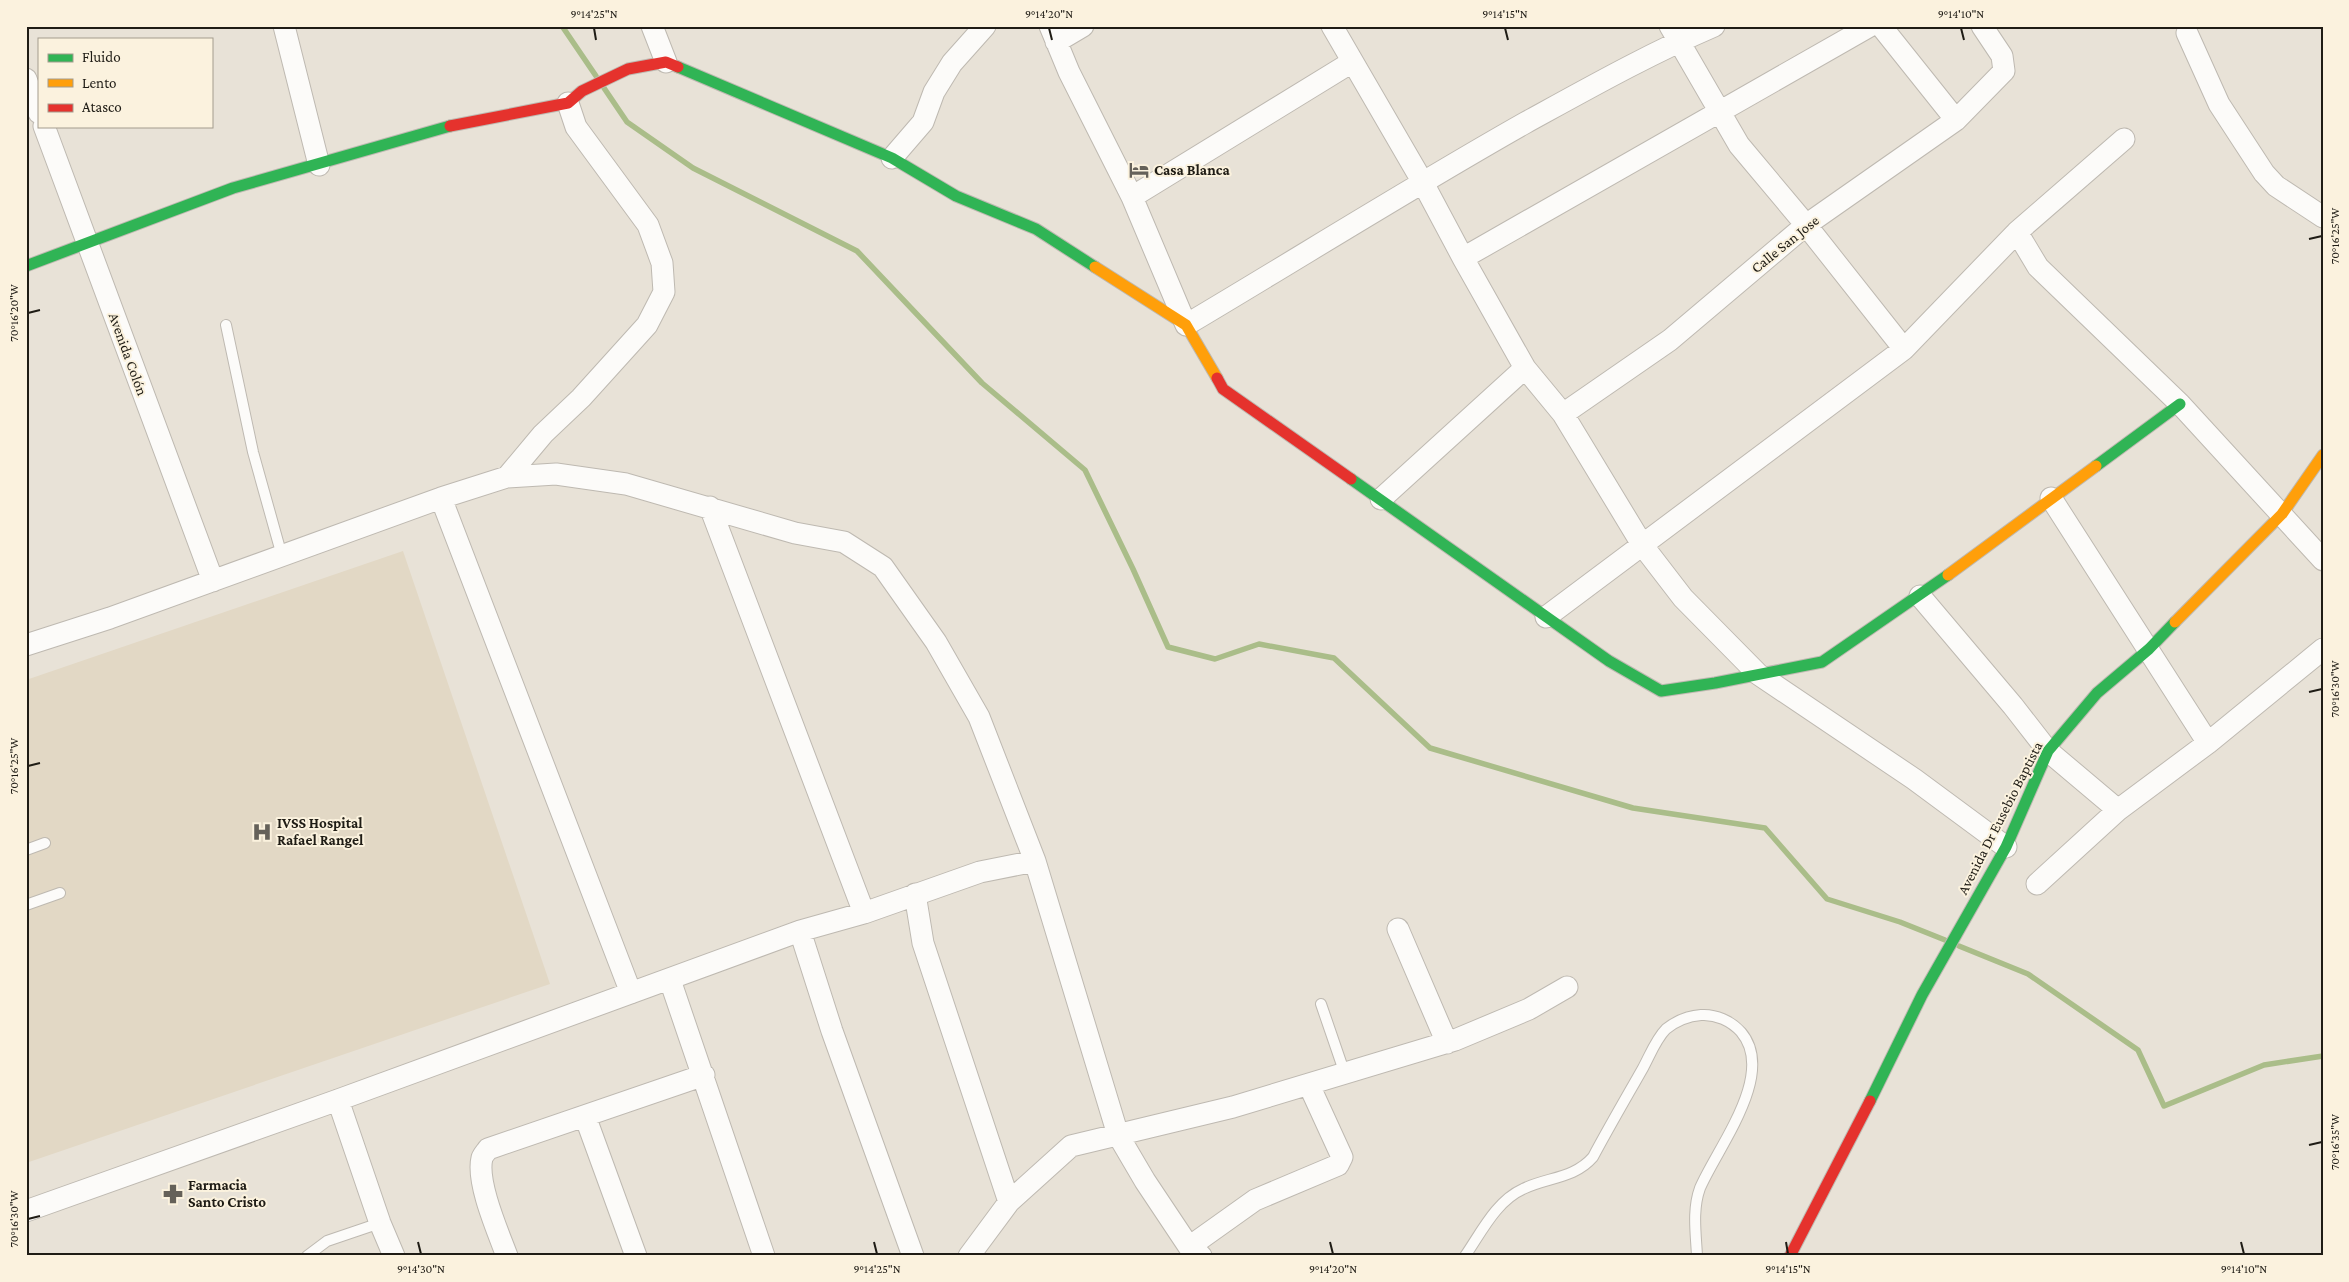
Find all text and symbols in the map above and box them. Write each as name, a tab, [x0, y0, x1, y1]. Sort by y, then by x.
text: 9°14'25"N	[570, 7, 618, 21]
text: 9°14'20"N	[1025, 7, 1073, 21]
text: 9°14'15"N	[1482, 7, 1528, 21]
text: 9°14'10"N	[1938, 7, 1984, 21]
legend	[38, 38, 212, 128]
text: Fluido	[82, 49, 121, 65]
text: Lento	[82, 75, 116, 91]
text: Atasco	[82, 99, 122, 115]
hotel icon: Casa Blanca	[1128, 159, 1150, 181]
place label: Casa Blanca	[1154, 162, 1230, 178]
text: 70°16'25"W	[2328, 208, 2342, 264]
street label: Calle San Jose	[1748, 212, 1823, 277]
text: 70°16'20"W	[7, 284, 21, 342]
street label: Avenida Colón	[106, 310, 150, 398]
text: 70°16'30"W	[2328, 660, 2342, 718]
text: 70°16'25"W	[7, 738, 21, 794]
street label: Avenida Dr Eusebio Baptista	[1954, 739, 2046, 897]
place label: IVSS Hospital Rafael Rangel	[277, 815, 364, 848]
hospital icon: IVSS Hospital Rafael Rangel	[251, 821, 273, 843]
text: 70°16'35"W	[2328, 1114, 2342, 1170]
place label: Farmacia Santo Cristo	[188, 1177, 266, 1210]
pharmacy icon: Farmacia Santo Cristo	[162, 1183, 184, 1205]
text: 70°16'30"W	[7, 1190, 21, 1248]
text: 9°14'30"N	[397, 1262, 445, 1276]
text: 9°14'25"N	[853, 1262, 901, 1276]
text: 9°14'20"N	[1309, 1262, 1357, 1276]
text: 9°14'15"N	[1765, 1262, 1811, 1276]
text: 9°14'10"N	[2221, 1262, 2267, 1276]

